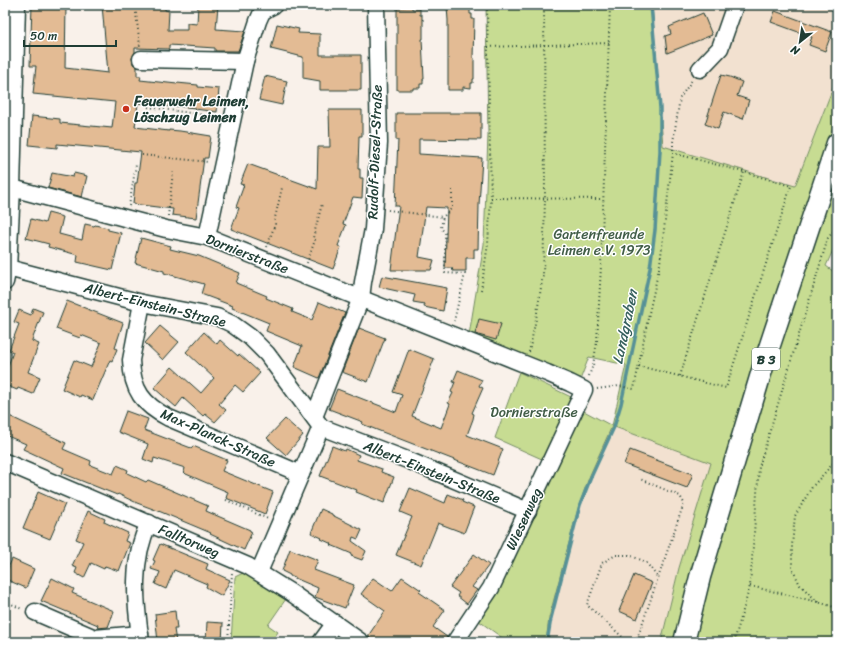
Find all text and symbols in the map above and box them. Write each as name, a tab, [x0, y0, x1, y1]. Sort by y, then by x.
scale bar	[24, 22, 116, 48]
north arrow	[780, 22, 820, 62]
text: 50 m	[30, 25, 57, 47]
text: N	[787, 40, 804, 61]
street label: Rudolf-Diesel-Straße	[360, 84, 390, 220]
place label: Feuerwehr Leimen, Löschzug Leimen	[133, 89, 249, 130]
marker: Feuerwehr Leimen, Löschzug Leimen	[121, 104, 131, 114]
park label: Gartenfreunde Leimen e.V. 1973	[548, 222, 651, 263]
street label: Dornierstraße	[202, 227, 292, 281]
street label: Albert-Einstein-Straße	[80, 275, 229, 335]
water label: Landgraben	[604, 286, 646, 366]
road number: B 3	[752, 348, 780, 370]
park label: Dornierstraße	[490, 400, 578, 425]
street label: Max-Planck-Straße	[156, 401, 280, 475]
street label: Albert-Einstein-Straße	[359, 433, 504, 511]
street label: Wiesenweg	[499, 484, 549, 554]
street label: Falltorweg	[154, 517, 224, 565]

